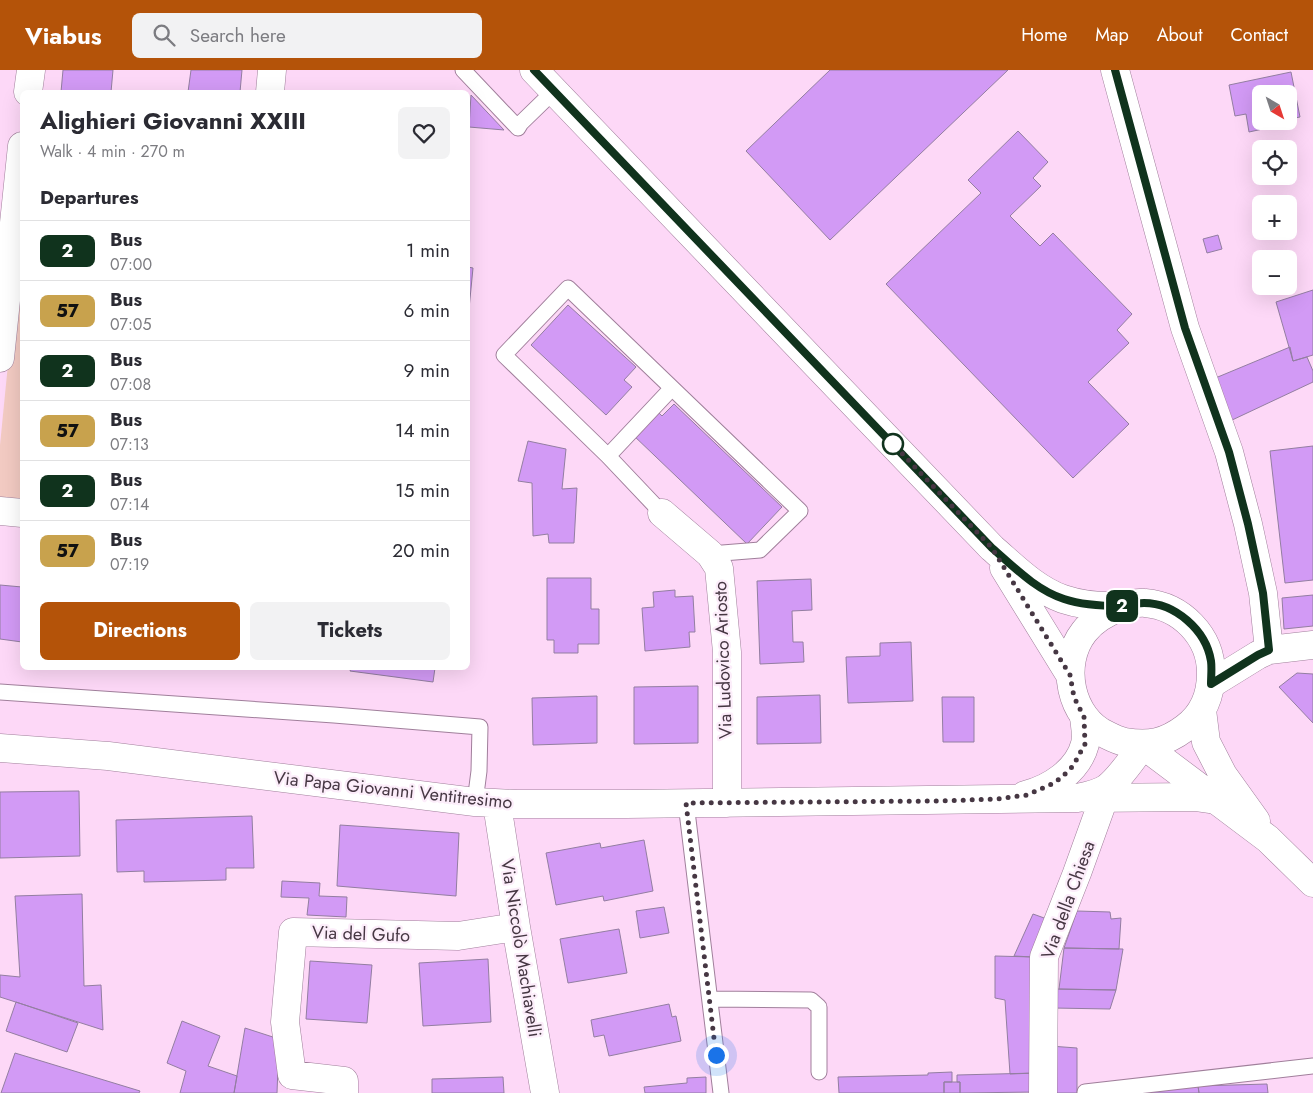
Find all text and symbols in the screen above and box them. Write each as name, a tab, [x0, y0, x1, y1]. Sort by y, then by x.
search box	[132, 13, 482, 58]
text: Viabus	[25, 18, 102, 53]
icon: search	[150, 21, 178, 49]
text: Search here	[190, 22, 286, 49]
text: Home	[1021, 22, 1067, 48]
text: Map	[1095, 22, 1129, 48]
text: About	[1157, 22, 1202, 48]
text: Contact	[1230, 22, 1288, 48]
north arrow	[1252, 85, 1298, 130]
map controls	[1252, 85, 1297, 295]
text: Alighieri Giovanni XXIII	[40, 103, 306, 138]
button: heart	[398, 107, 450, 159]
text: Walk · 4 min · 270 m	[40, 140, 185, 163]
button: locate	[1252, 140, 1297, 185]
text: Departures	[40, 184, 139, 211]
button: +	[1252, 195, 1297, 240]
text: Bus	[110, 226, 142, 253]
text: 1 min	[406, 237, 450, 264]
text: 2	[62, 238, 73, 264]
button: −	[1252, 250, 1297, 295]
text: 07:00	[110, 253, 152, 276]
text: Bus	[110, 286, 142, 313]
text: 6 min	[404, 297, 450, 324]
text: 57	[56, 298, 79, 324]
text: 07:05	[110, 313, 151, 336]
text: Bus	[110, 346, 142, 373]
text: 9 min	[404, 357, 450, 384]
text: 2	[62, 358, 73, 384]
text: 07:08	[110, 373, 151, 396]
text: Bus	[110, 406, 142, 433]
text: 14 min	[395, 417, 450, 444]
text: 57	[56, 418, 79, 444]
text: 07:13	[110, 433, 149, 456]
unlabelled marker	[882, 433, 904, 455]
text: Bus	[110, 466, 142, 493]
text: 15 min	[395, 477, 450, 504]
text: 2	[62, 478, 73, 504]
text: 07:14	[110, 493, 149, 516]
text: Bus	[110, 526, 142, 553]
text: 20 min	[392, 537, 450, 564]
text: 57	[56, 538, 79, 564]
text: 07:19	[110, 553, 149, 576]
street label: Via Ludovico Ariosto	[707, 580, 739, 739]
line badge: 2	[1106, 590, 1138, 622]
text: 2	[1116, 593, 1128, 619]
button: Directions	[40, 602, 240, 660]
button: Tickets	[250, 602, 450, 660]
street label: Via Papa Giovanni Ventitresimo	[272, 765, 514, 815]
street label: Via della Chiesa	[1035, 837, 1101, 963]
street label: Via Niccolò Machiavelli	[494, 857, 548, 1039]
street label: Via del Gufo	[312, 919, 411, 949]
your location	[704, 1043, 729, 1068]

